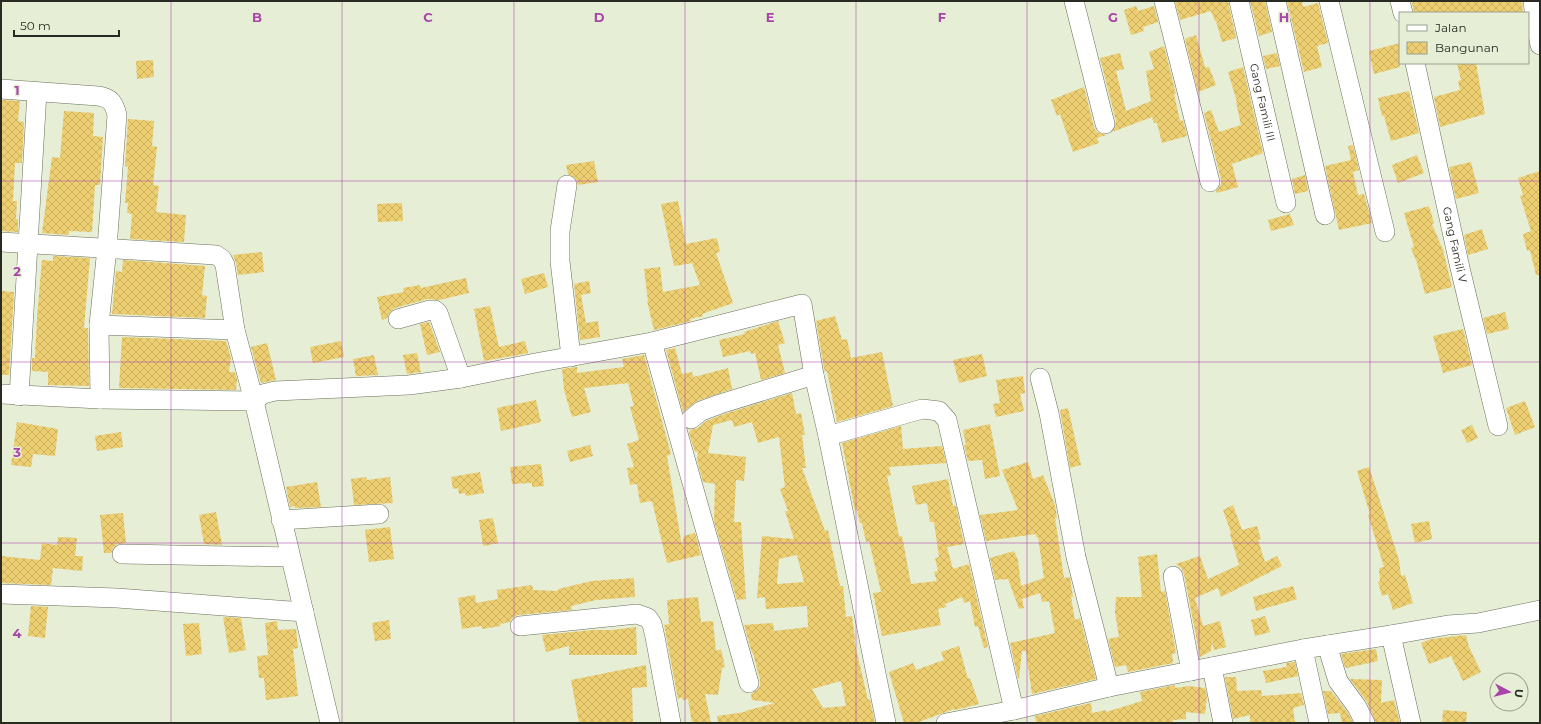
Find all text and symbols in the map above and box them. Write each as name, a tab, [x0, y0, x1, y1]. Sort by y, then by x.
text: B	[252, 9, 262, 25]
text: C	[423, 9, 433, 25]
text: D	[594, 9, 605, 25]
text: E	[766, 9, 775, 25]
text: F	[938, 9, 946, 25]
text: G	[1108, 9, 1118, 25]
text: H	[1279, 9, 1289, 25]
scale bar	[14, 12, 119, 38]
legend	[1399, 12, 1529, 64]
text: 50 m	[20, 18, 51, 33]
text: Jalan	[1434, 20, 1467, 35]
text: Bangunan	[1435, 40, 1499, 55]
street label: Gang Famili III	[1247, 62, 1278, 143]
text: 1	[14, 82, 20, 98]
street label: Gang Famili V	[1440, 205, 1470, 284]
text: 2	[13, 263, 21, 279]
text: 3	[12, 444, 21, 460]
text: 4	[13, 625, 22, 641]
north arrow	[1489, 672, 1529, 712]
text: U	[1511, 688, 1526, 698]

